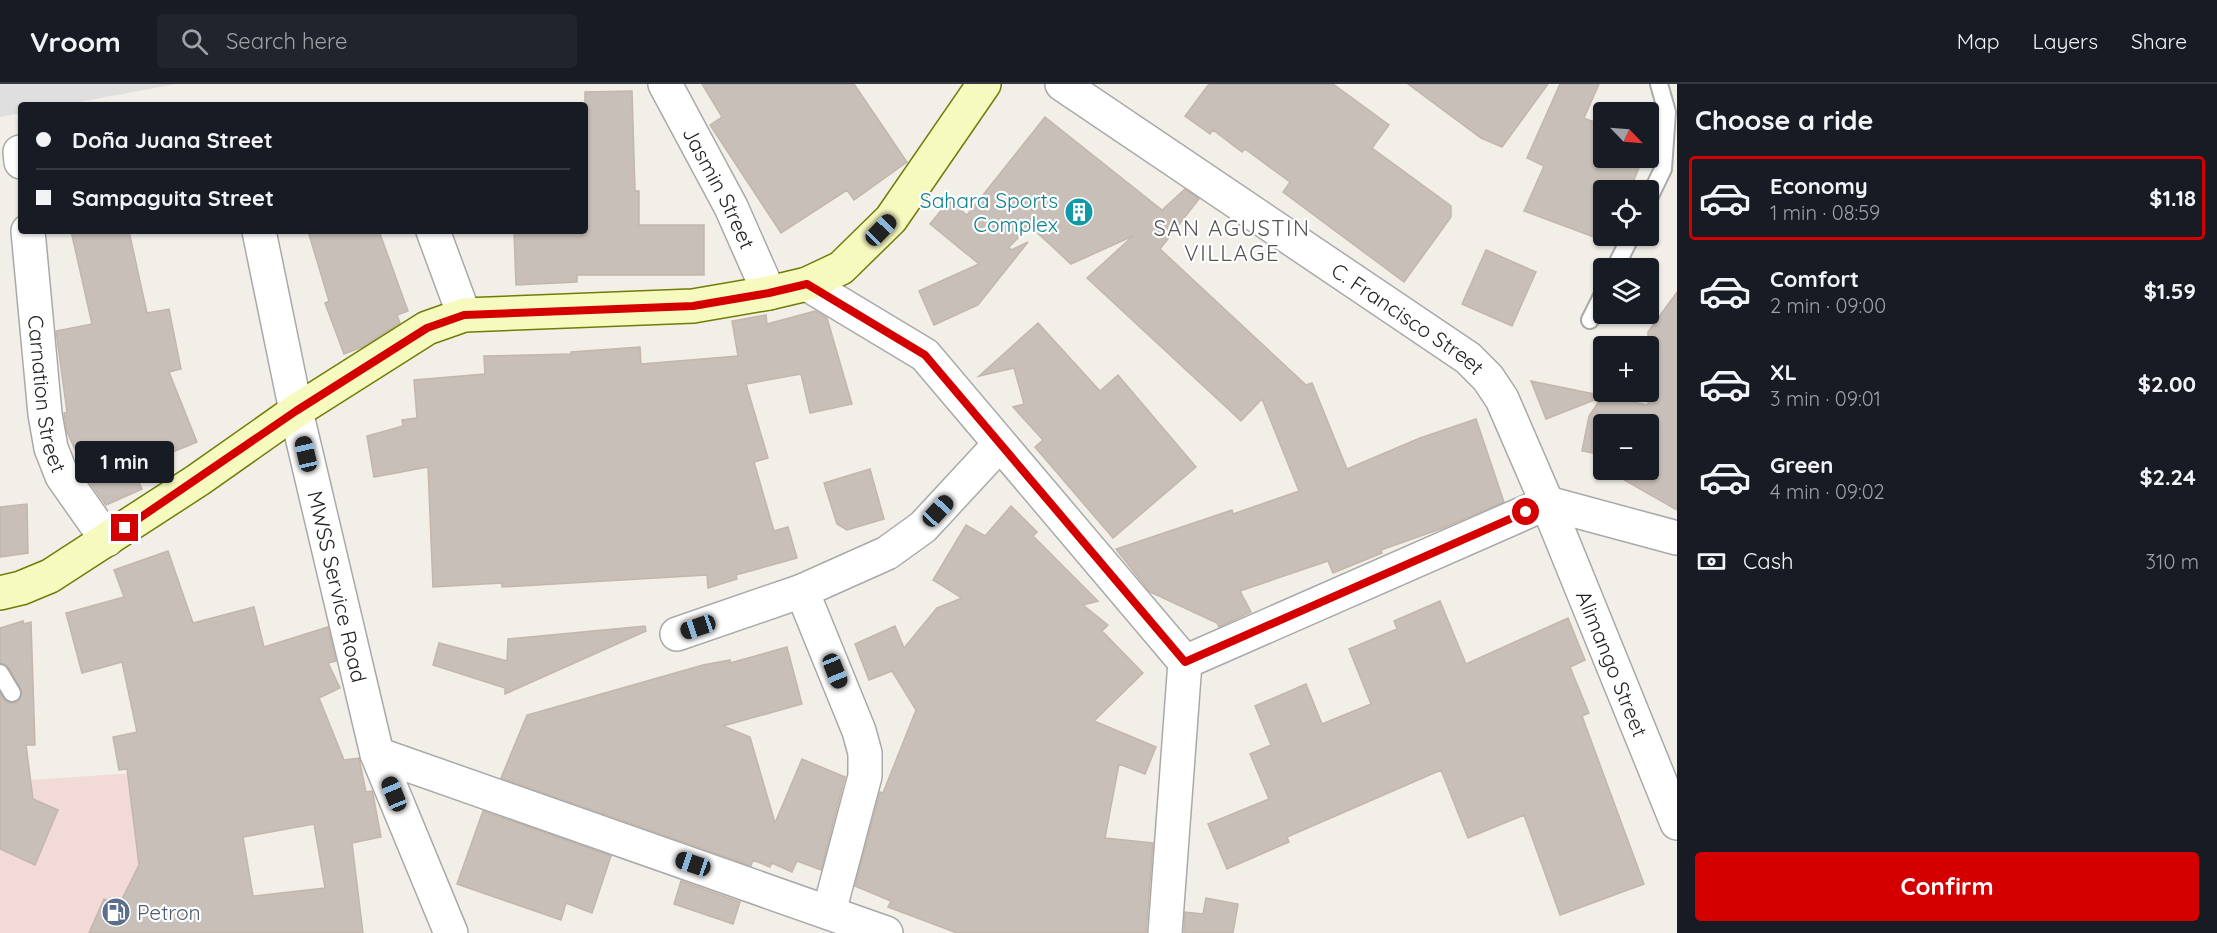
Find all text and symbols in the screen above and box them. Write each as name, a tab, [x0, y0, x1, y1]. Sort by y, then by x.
search box	[157, 14, 577, 68]
text: Vroom	[30, 24, 121, 59]
icon: search	[178, 25, 211, 58]
text: Search here	[226, 27, 347, 55]
text: Map	[1957, 28, 2000, 54]
text: Layers	[2033, 28, 2098, 54]
text: Share	[2131, 28, 2187, 54]
north arrow	[1593, 102, 1659, 168]
map controls	[1593, 102, 1659, 480]
text: Choose a ride	[1695, 103, 1873, 137]
street label: Jasmin Street	[677, 122, 761, 253]
text: Doña Juana Street	[72, 126, 273, 154]
icon: car	[1698, 171, 1752, 225]
text: Economy	[1770, 172, 1868, 200]
button: locate	[1593, 180, 1659, 246]
text: Sampaguita Street	[72, 184, 274, 212]
text: $1.18	[2149, 184, 2196, 212]
place label: Sahara Sports Complex	[920, 187, 1058, 237]
building icon: Sahara Sports Complex	[1063, 196, 1095, 228]
text: 1 min · 08:59	[1770, 200, 1880, 225]
car	[862, 211, 900, 249]
district label: SAN AGUSTIN VILLAGE	[1153, 214, 1311, 267]
street label: C. Francisco Street	[1327, 257, 1490, 380]
button: layers	[1593, 258, 1659, 324]
icon: car	[1698, 264, 1752, 318]
text: Comfort	[1770, 265, 1859, 293]
text: $1.59	[2144, 277, 2196, 305]
text: 2 min · 09:00	[1770, 293, 1886, 318]
street label: Carnation Street	[23, 314, 72, 476]
button: +	[1593, 336, 1659, 402]
icon: car	[1698, 357, 1752, 411]
text: XL	[1770, 358, 1797, 386]
text: $2.00	[2138, 370, 2196, 398]
text: 3 min · 09:01	[1770, 386, 1881, 411]
button: −	[1593, 414, 1659, 480]
car	[293, 434, 319, 474]
callout: 1 min	[76, 441, 174, 483]
text: 1 min	[100, 449, 149, 474]
icon: car	[1698, 450, 1752, 504]
text: Green	[1770, 451, 1833, 479]
text: $2.24	[2139, 463, 2196, 491]
text: 4 min · 09:02	[1770, 479, 1885, 504]
street label: MWSS Service Road	[302, 488, 373, 685]
car	[919, 492, 957, 530]
route start	[1512, 498, 1539, 525]
route end	[111, 514, 138, 541]
icon: cash	[1695, 545, 1728, 578]
text: Cash	[1743, 547, 1794, 575]
text: 310 m	[2146, 549, 2199, 574]
street label: Alimango Street	[1571, 587, 1654, 741]
car	[678, 613, 718, 641]
car	[820, 651, 850, 691]
car	[379, 774, 409, 814]
car	[673, 850, 713, 878]
button: Confirm	[1695, 852, 2199, 921]
fuel station icon: Petron	[100, 896, 132, 928]
place label: Petron	[137, 899, 201, 925]

